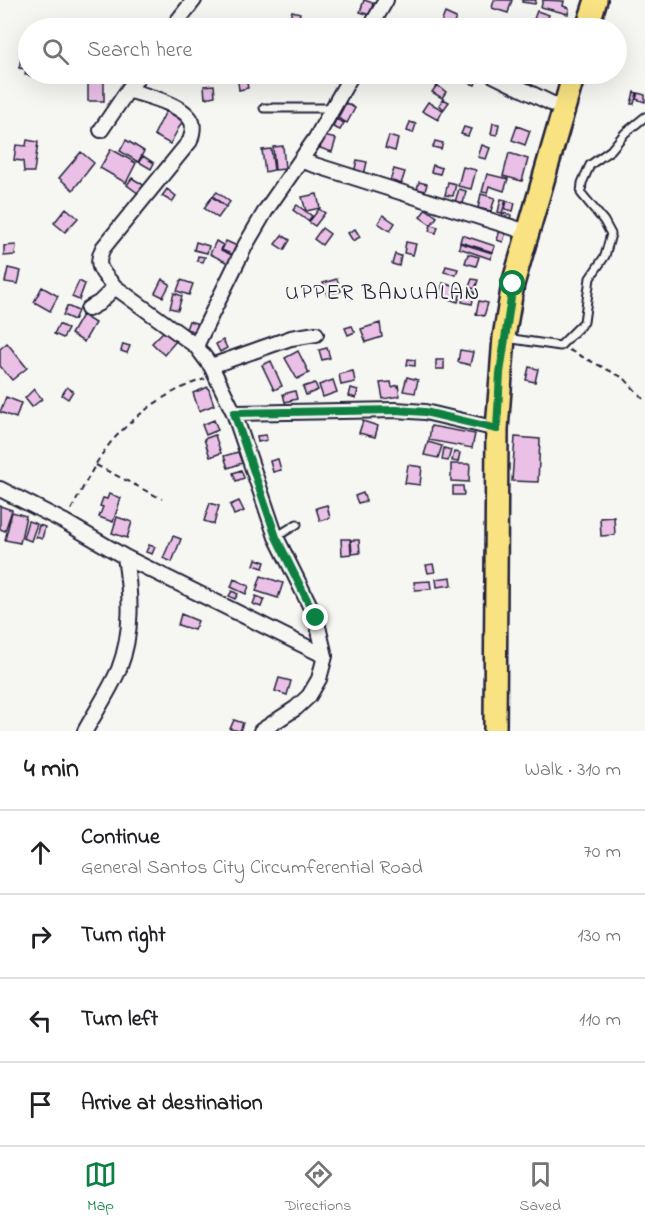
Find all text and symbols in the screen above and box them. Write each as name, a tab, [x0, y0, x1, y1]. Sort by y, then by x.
search box	[18, 18, 627, 84]
icon: search	[39, 35, 72, 68]
text: Search here	[87, 35, 192, 67]
route start	[499, 270, 525, 296]
district label: UPPER BANUALAN	[285, 278, 481, 310]
route end	[302, 604, 328, 630]
text: 4 min	[24, 751, 79, 789]
text: Walk · 310 m	[525, 756, 621, 785]
text: Continue	[81, 822, 160, 854]
icon: ahead	[24, 836, 57, 869]
text: 70 m	[584, 838, 621, 867]
text: General Santos City Circumferential Road	[81, 854, 423, 883]
icon: right	[24, 920, 57, 953]
text: Turn right	[81, 920, 166, 952]
text: 130 m	[577, 922, 621, 951]
icon: left	[24, 1004, 57, 1037]
text: Turn left	[81, 1004, 158, 1036]
text: 110 m	[579, 1006, 621, 1035]
icon: arrive	[24, 1088, 57, 1121]
text: Arrive at destination	[81, 1088, 263, 1120]
tab: Map	[84, 1158, 117, 1218]
tab: Directions	[285, 1158, 351, 1218]
tab: Saved	[519, 1158, 561, 1218]

